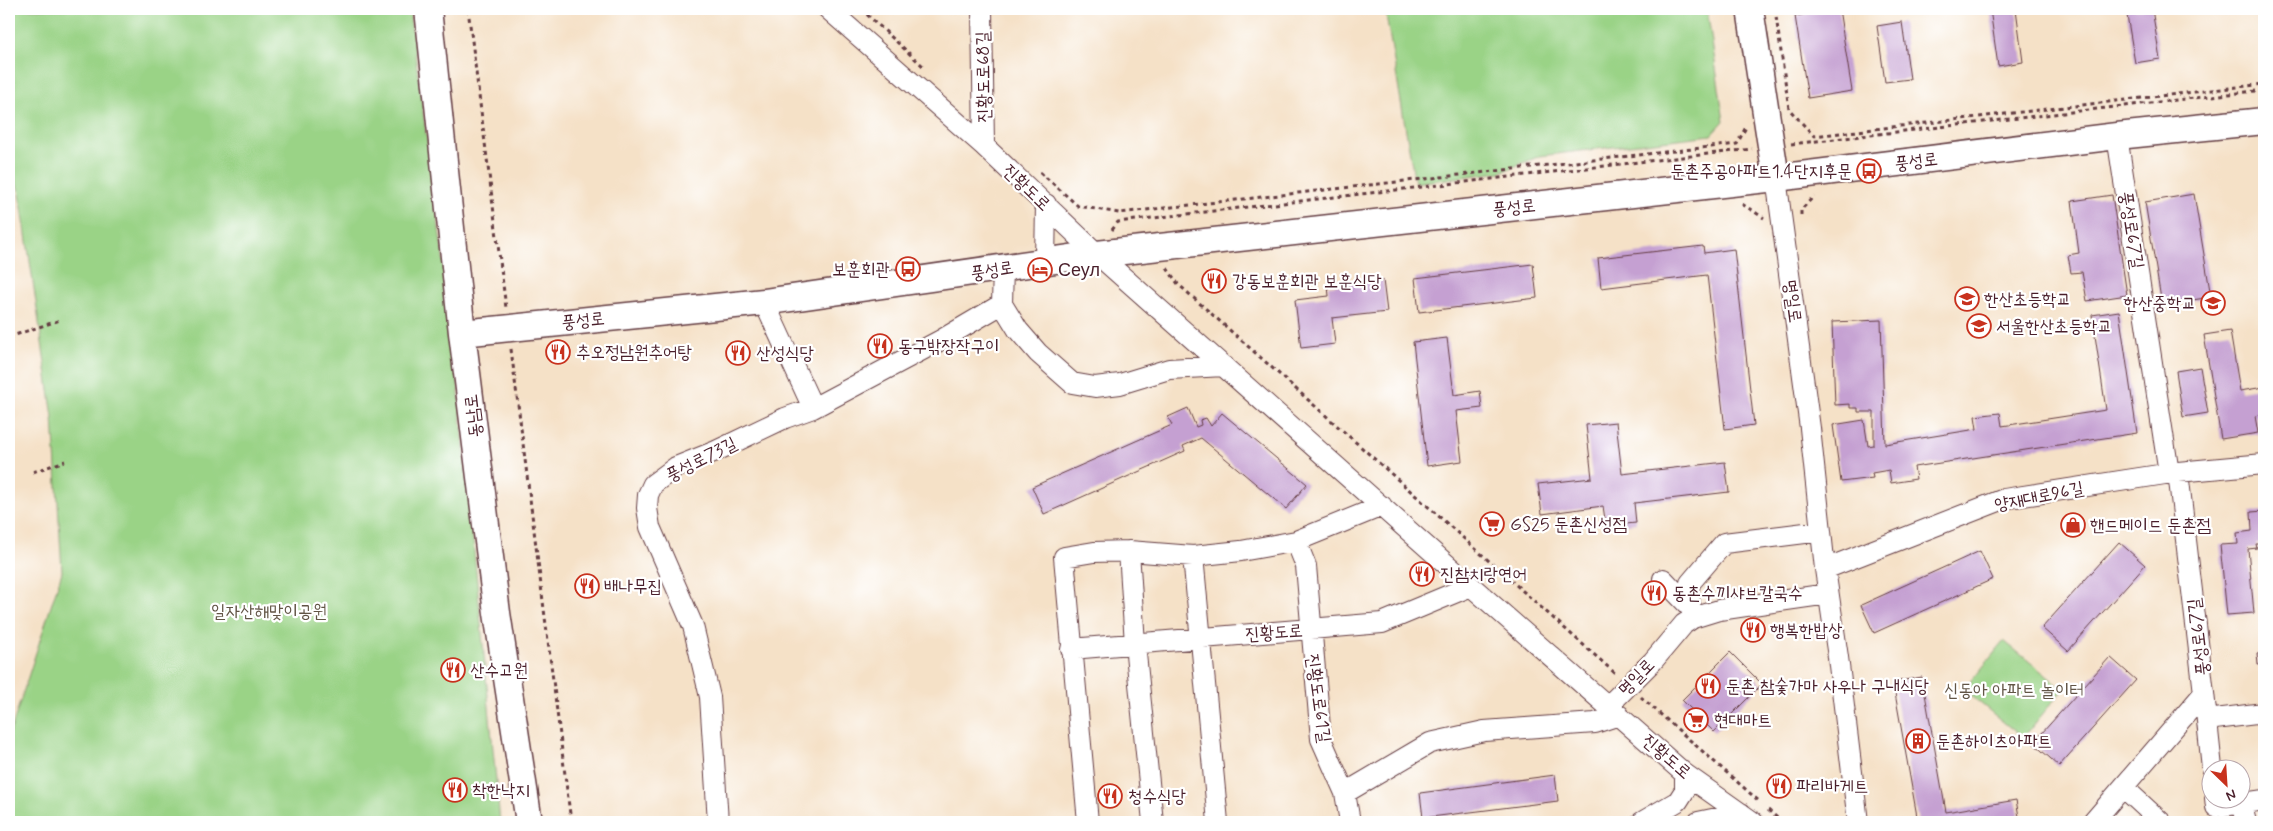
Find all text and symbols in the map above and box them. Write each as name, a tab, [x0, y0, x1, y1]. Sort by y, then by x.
street label: 진황도로68길	[971, 30, 997, 123]
street label: 풍성로	[1893, 147, 1939, 177]
bus stop icon: 둔촌주공아파트1.4단지후문	[1856, 158, 1882, 184]
street label: 진황도로	[997, 159, 1055, 216]
place label: 둔촌주공아파트1.4단지후문	[1670, 160, 1852, 184]
street label: 풍성로67길	[2113, 190, 2149, 271]
street label: 풍성로	[1491, 194, 1537, 222]
bus stop icon: 보훈회관	[895, 256, 921, 282]
street label: 풍성로	[969, 256, 1015, 286]
hotel icon: Сеул	[1027, 257, 1053, 283]
place label: 보훈회관	[832, 258, 890, 282]
place label: Сеул	[1058, 259, 1100, 283]
restaurant icon: 강동보훈회관 보훈식당	[1201, 268, 1227, 294]
place label: 강동보훈회관 보훈식당	[1232, 270, 1382, 294]
street label: 명일로	[1777, 278, 1807, 324]
school or university icon: 한산초등학교	[1954, 286, 1980, 312]
place label: 한산초등학교	[1984, 288, 2071, 312]
school or university icon: 한산중학교	[2200, 290, 2226, 316]
place label: 한산중학교	[2124, 292, 2196, 316]
street label: 풍성로	[560, 307, 606, 335]
school or university icon: 서울한산초등학교	[1966, 313, 1992, 339]
place label: 서울한산초등학교	[1996, 315, 2112, 339]
restaurant icon: 동구밖장작구이	[867, 333, 893, 359]
place label: 동구밖장작구이	[898, 335, 999, 359]
restaurant icon: 추오정남원추어탕	[545, 339, 571, 365]
restaurant icon: 산성식당	[725, 340, 751, 366]
place label: 추오정남원추어탕	[576, 341, 692, 365]
place label: 산성식당	[756, 342, 814, 366]
street label: 동남로	[459, 393, 489, 439]
street label: 풍성로73길	[662, 431, 742, 488]
street label: 양재대로96길	[1992, 476, 2086, 517]
supermarket icon: GS25 둔촌신성점	[1479, 511, 1505, 537]
shop icon: 핸드메이드 둔촌점	[2060, 512, 2086, 538]
place label: GS25 둔촌신성점	[1510, 513, 1627, 537]
place label: 핸드메이드 둔촌점	[2090, 514, 2211, 538]
restaurant icon: 진참치랑연어	[1409, 561, 1435, 587]
place label: 진참치랑연어	[1440, 563, 1527, 587]
restaurant icon: 배나무집	[574, 573, 600, 599]
place label: 배나무집	[604, 575, 662, 599]
restaurant icon: 동촌수끼샤브칼국수	[1641, 580, 1667, 606]
place label: 동촌수끼샤브칼국수	[1672, 582, 1802, 606]
street label: 풍성로67길	[2182, 596, 2216, 677]
park label: 일자산해맞이공원	[211, 600, 327, 624]
restaurant icon: 행복한밥상	[1740, 617, 1766, 643]
street label: 진황도로	[1244, 619, 1304, 647]
place label: 행복한밥상	[1770, 619, 1843, 643]
street label: 진황도로61길	[1300, 652, 1336, 745]
street label: 명일로	[1613, 654, 1660, 702]
restaurant icon: 산수고원	[440, 657, 466, 683]
place label: 산수고원	[470, 659, 528, 683]
restaurant icon: 둔촌 참숯가마 사우나 구내식당	[1695, 673, 1721, 699]
place label: 둔촌 참숯가마 사우나 구내식당	[1726, 675, 1929, 699]
park label: 신동아 아파트 놀이터	[1944, 679, 2084, 703]
supermarket icon: 현대마트	[1683, 707, 1709, 733]
place label: 현대마트	[1714, 709, 1772, 733]
building icon: 둔촌하이츠아파트	[1905, 728, 1931, 754]
street label: 진황도로	[1637, 729, 1696, 785]
place label: 둔촌하이츠아파트	[1936, 730, 2052, 754]
north arrow	[2200, 758, 2250, 808]
restaurant icon: 파리바게트	[1766, 773, 1792, 799]
place label: 파리바게트	[1796, 775, 1868, 799]
restaurant icon: 착한낙지	[442, 777, 468, 803]
place label: 착한낙지	[472, 779, 530, 803]
restaurant icon: 청수식당	[1097, 783, 1123, 809]
place label: 청수식당	[1128, 785, 1186, 809]
text: N	[2223, 785, 2239, 805]

